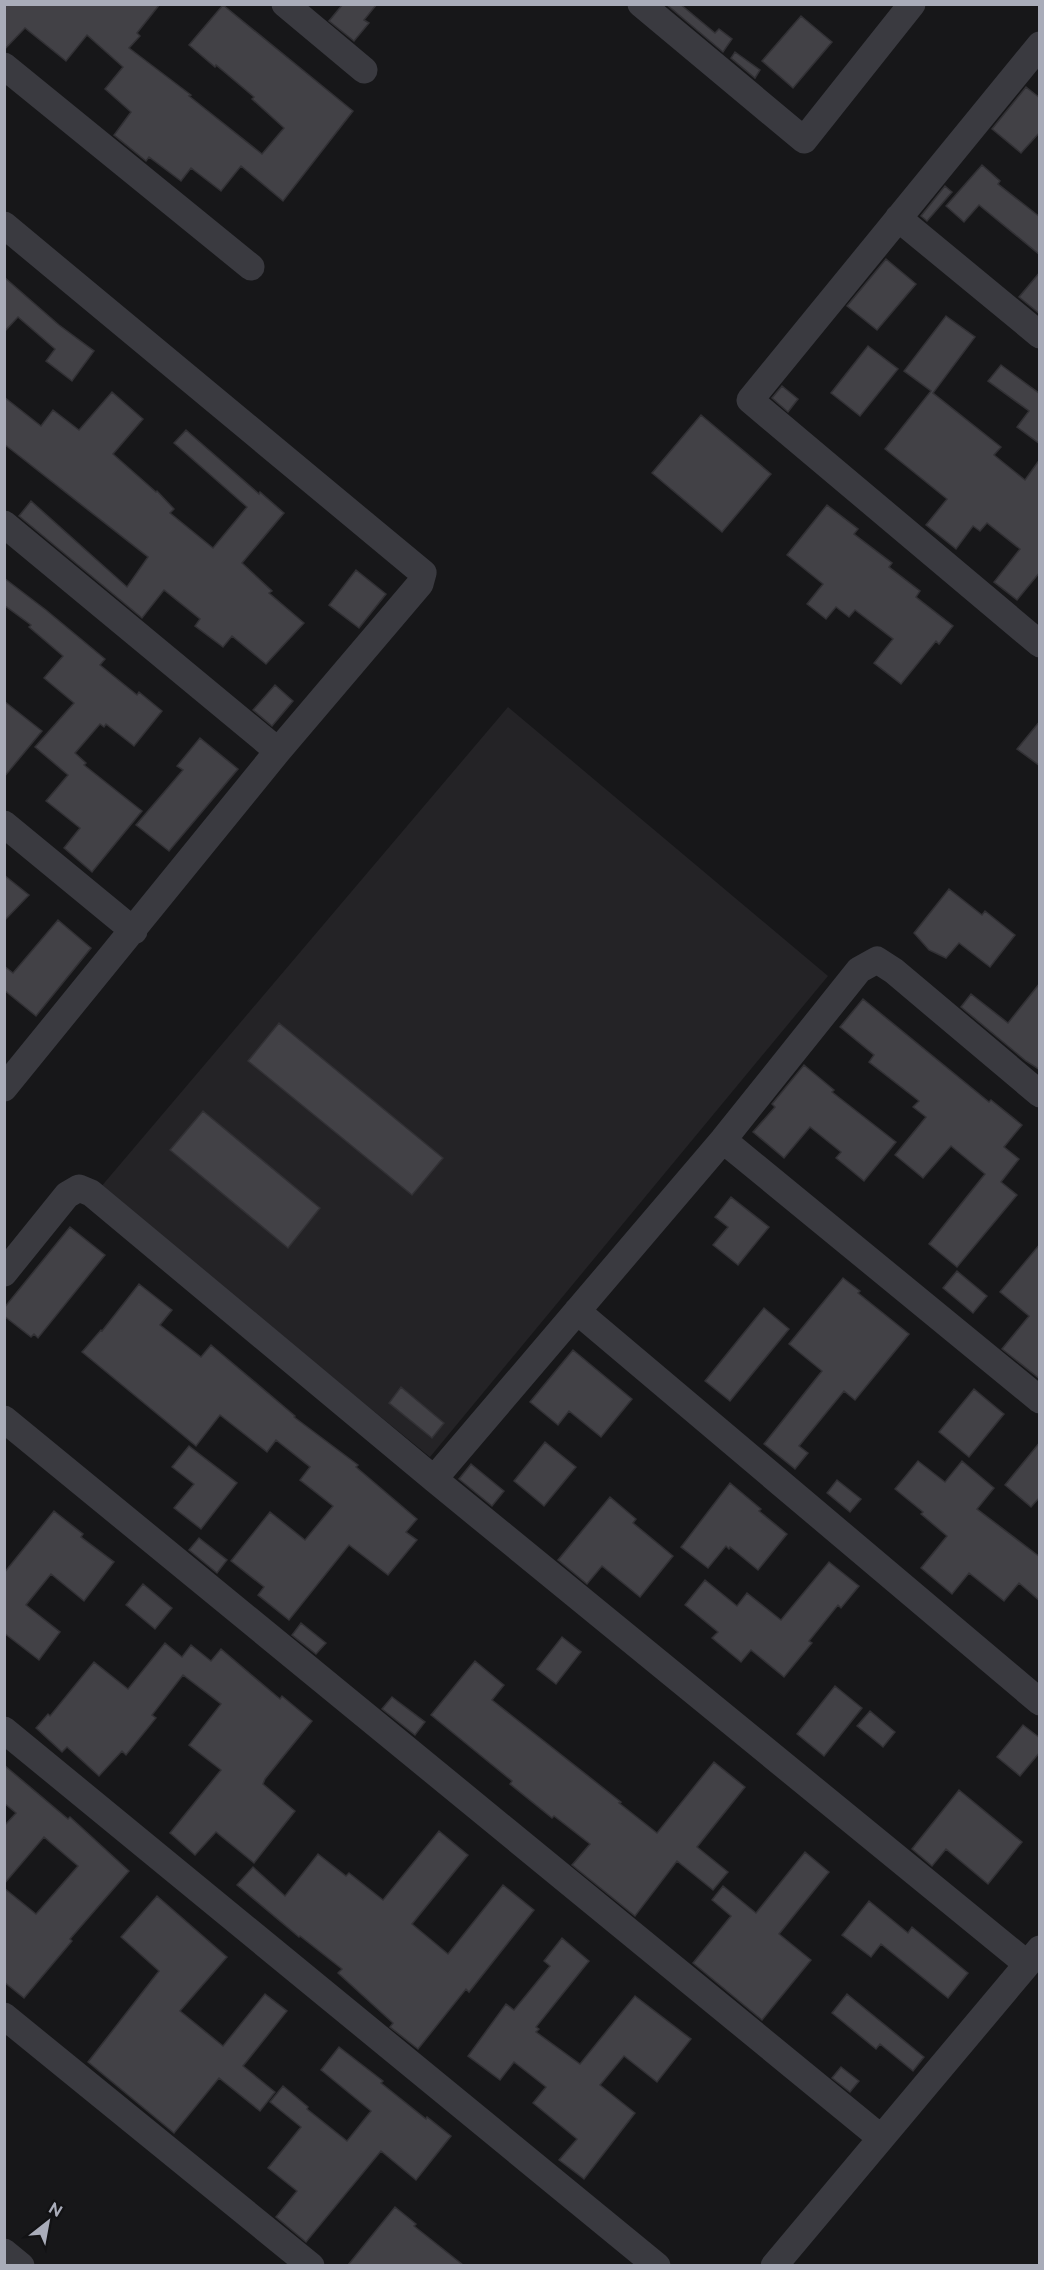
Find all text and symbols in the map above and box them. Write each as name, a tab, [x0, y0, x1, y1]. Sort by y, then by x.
north arrow	[18, 2192, 78, 2252]
text: N	[45, 2198, 66, 2221]

